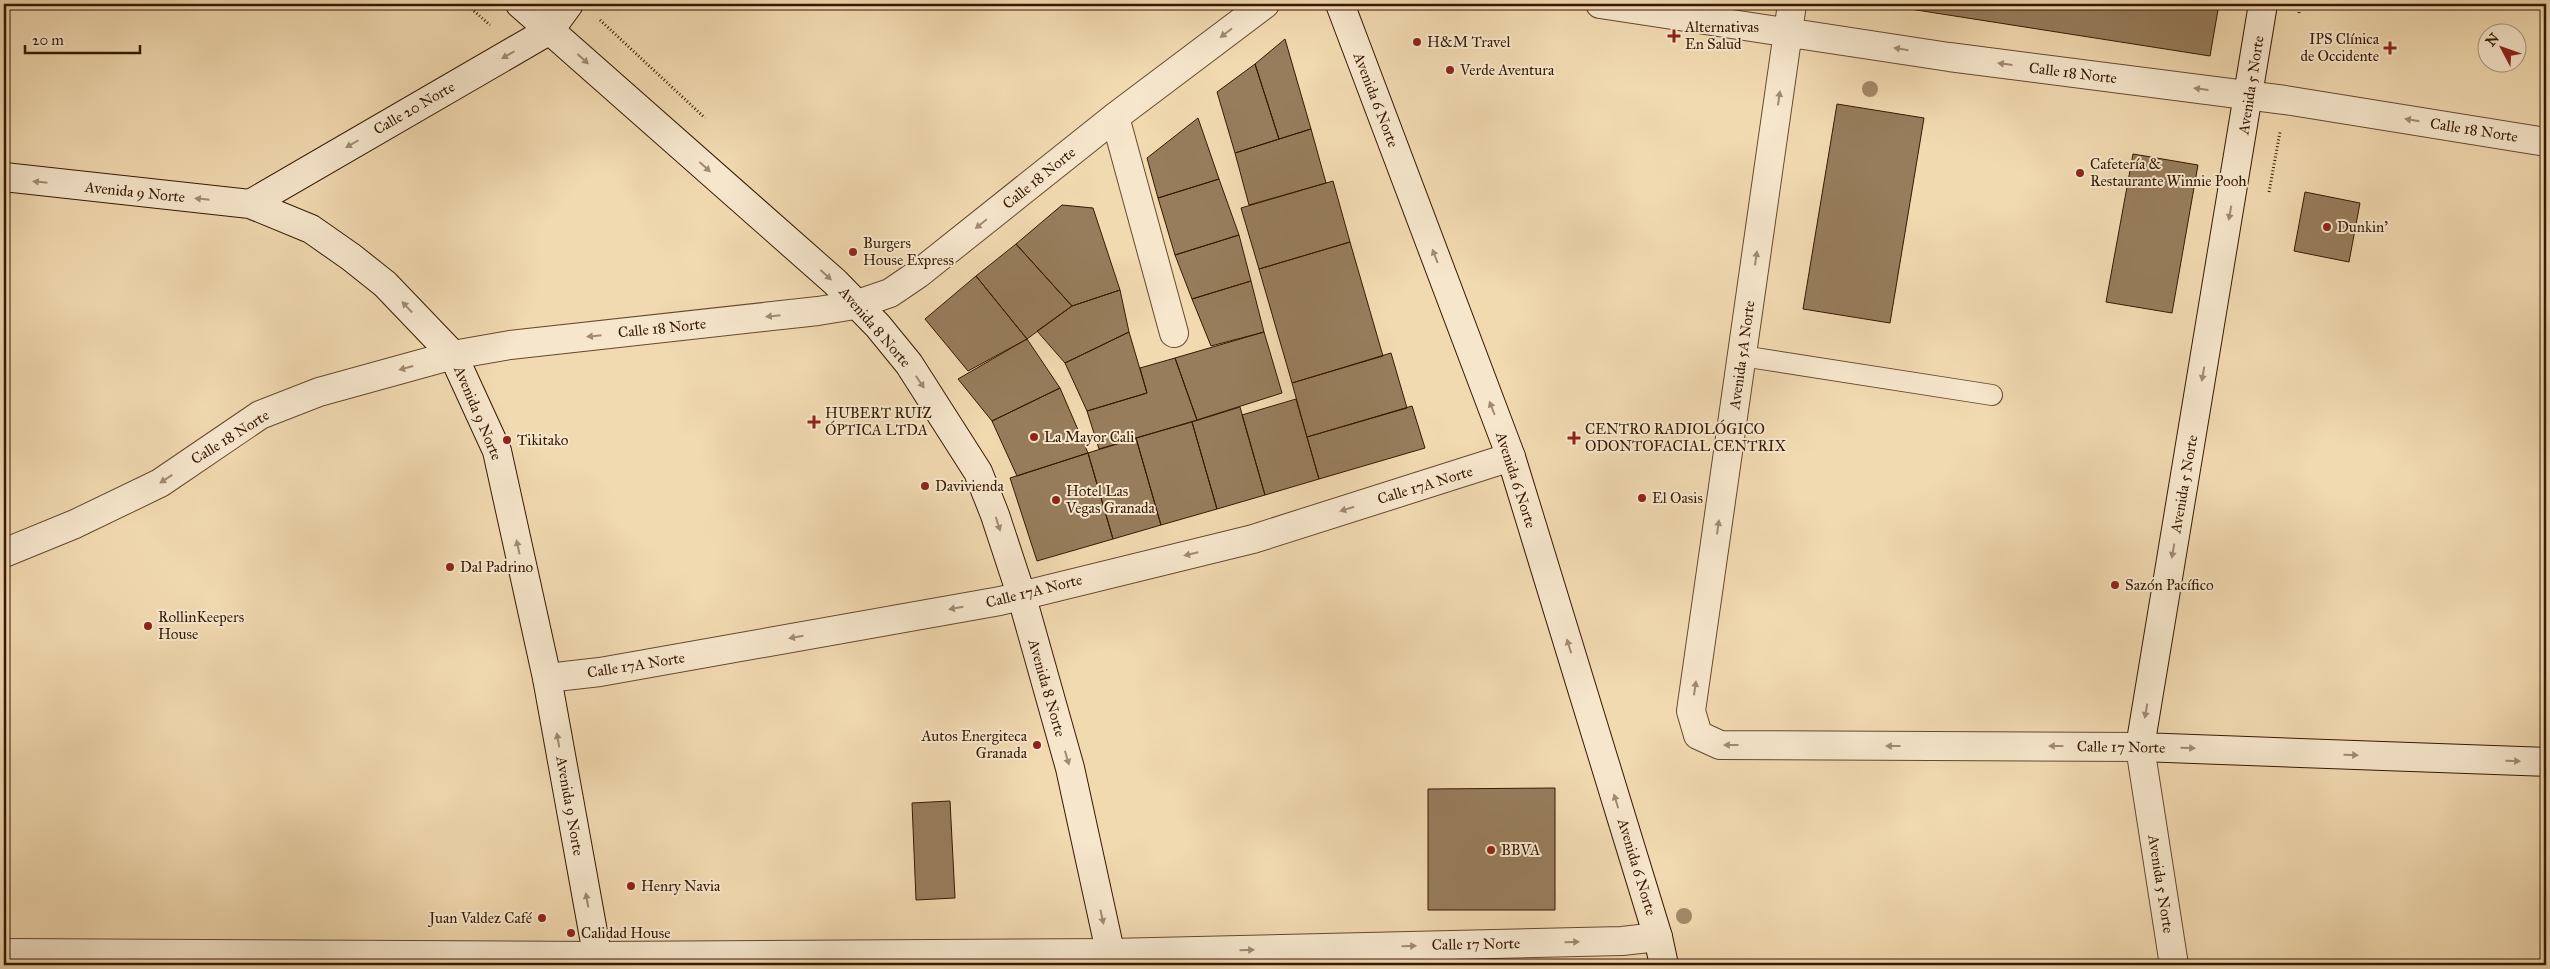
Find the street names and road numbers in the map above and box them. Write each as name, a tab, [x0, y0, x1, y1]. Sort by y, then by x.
street label: Avenida 5 Norte	[2234, 34, 2268, 137]
street label: Avenida 6 Norte	[1349, 49, 1402, 150]
street label: Calle 18 Norte	[2028, 59, 2118, 87]
street label: Calle 20 Norte	[370, 78, 458, 138]
street label: Calle 18 Norte	[2429, 114, 2519, 146]
street label: Calle 18 Norte	[999, 143, 1079, 213]
street label: Avenida 9 Norte	[83, 178, 186, 206]
street label: Avenida 8 Norte	[835, 282, 915, 371]
street label: Avenida 5A Norte	[1725, 299, 1759, 412]
street label: Calle 18 Norte	[617, 314, 707, 342]
street label: Avenida 9 Norte	[450, 362, 506, 463]
street label: Calle 18 Norte	[188, 406, 272, 468]
street label: Avenida 6 Norte	[1492, 429, 1540, 530]
street label: Avenida 5 Norte	[2166, 433, 2202, 536]
street label: Calle 17A Norte	[1375, 462, 1475, 508]
street label: Calle 17A Norte	[984, 570, 1084, 612]
street label: Avenida 8 Norte	[1024, 636, 1070, 739]
street label: Calle 17A Norte	[586, 648, 686, 682]
street label: Calle 17 Norte	[2077, 737, 2165, 757]
street label: Avenida 9 Norte	[552, 754, 588, 857]
street label: Avenida 6 Norte	[1613, 815, 1660, 918]
street label: Avenida 5 Norte	[2144, 832, 2178, 935]
street label: Calle 17 Norte	[1432, 934, 1520, 954]

